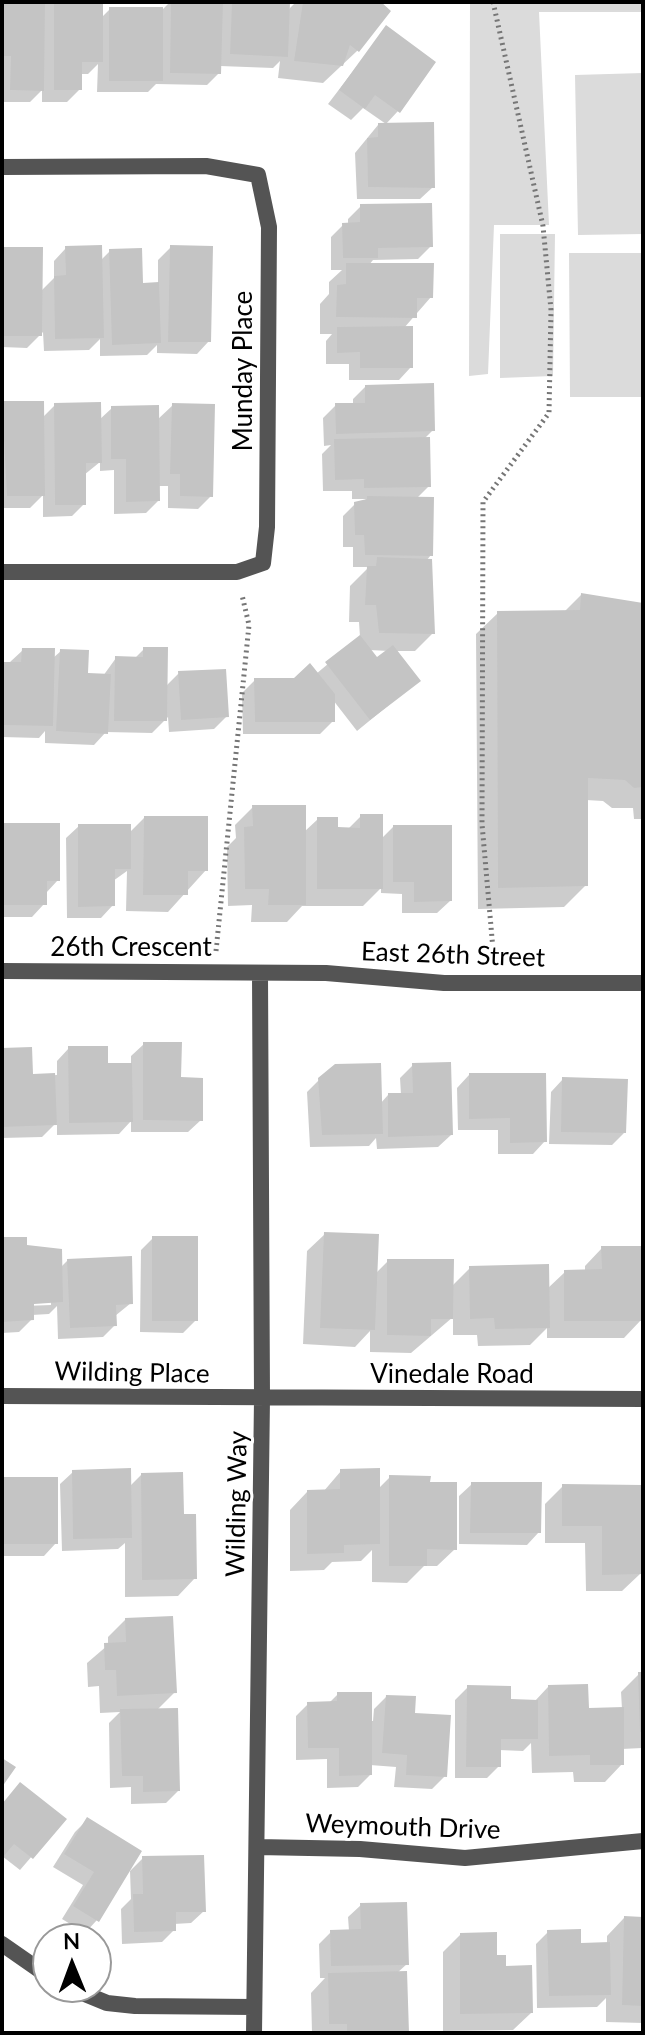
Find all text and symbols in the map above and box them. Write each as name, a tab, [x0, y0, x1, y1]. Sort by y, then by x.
street label: Munday Place	[228, 291, 260, 451]
street label: 26th Crescent	[50, 932, 212, 964]
street label: East 26th Street	[360, 936, 546, 974]
street label: Wilding Place	[54, 1356, 210, 1390]
street label: Vinedale Road	[370, 1359, 534, 1391]
street label: Wilding Way	[220, 1431, 254, 1577]
street label: Weymouth Drive	[305, 1808, 501, 1846]
north arrow	[32, 1923, 112, 2003]
text: N	[63, 1927, 80, 1954]

